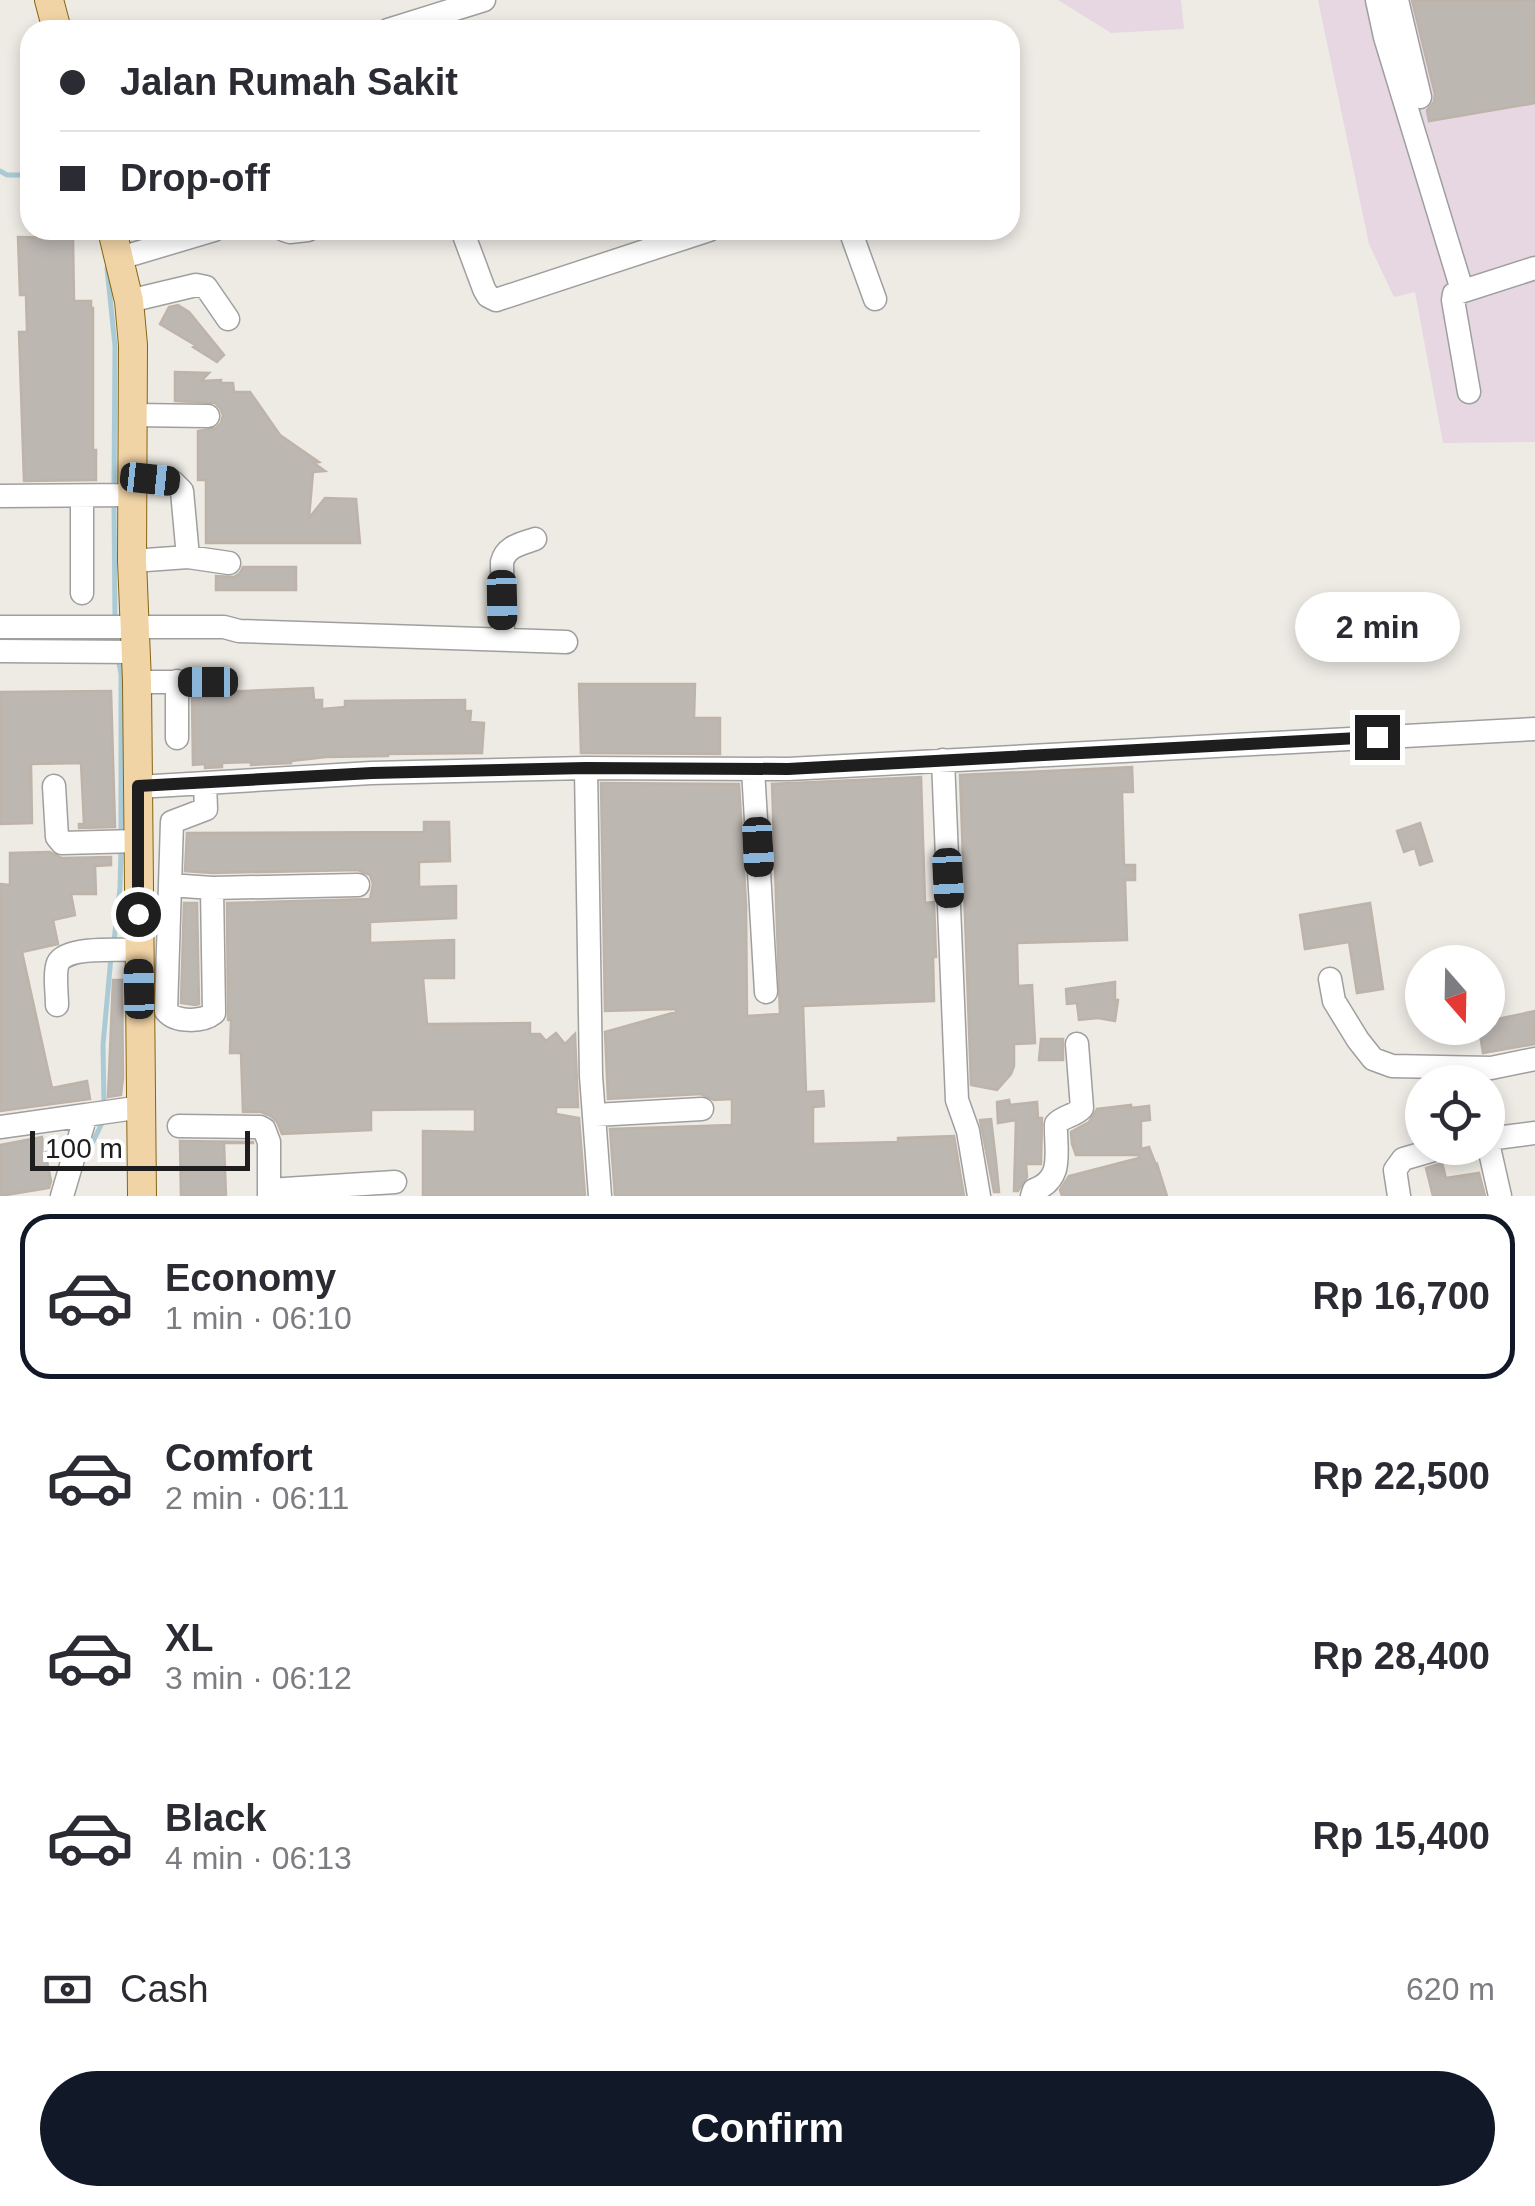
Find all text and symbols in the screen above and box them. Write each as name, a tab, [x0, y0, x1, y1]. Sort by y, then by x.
text: Jalan Rumah Sakit	[120, 61, 458, 103]
text: Drop-off	[120, 157, 270, 199]
car	[119, 461, 181, 497]
car	[486, 570, 518, 630]
callout: 2 min	[1294, 592, 1460, 662]
text: 2 min	[1336, 609, 1419, 645]
car	[178, 667, 238, 697]
route end	[1355, 715, 1400, 760]
car	[741, 816, 775, 878]
car	[931, 847, 965, 909]
route start	[116, 892, 161, 937]
north arrow	[1405, 945, 1505, 1045]
map controls	[1405, 945, 1505, 1165]
car	[123, 959, 155, 1019]
button: locate	[1405, 1065, 1505, 1165]
scale bar	[30, 1126, 250, 1170]
text: 100 m	[45, 1133, 123, 1164]
icon: car	[45, 1252, 135, 1342]
text: Economy	[165, 1257, 336, 1299]
text: Rp 16,700	[1313, 1275, 1490, 1317]
text: 1 min · 06:10	[165, 1300, 352, 1336]
icon: car	[45, 1432, 135, 1522]
text: Comfort	[165, 1437, 313, 1479]
text: Rp 22,500	[1313, 1455, 1490, 1497]
text: 2 min · 06:11	[165, 1480, 349, 1516]
icon: car	[45, 1612, 135, 1702]
text: XL	[165, 1617, 214, 1659]
text: Rp 28,400	[1313, 1635, 1490, 1677]
text: 3 min · 06:12	[165, 1660, 352, 1696]
icon: car	[45, 1792, 135, 1882]
text: Black	[165, 1797, 266, 1839]
text: Rp 15,400	[1313, 1815, 1490, 1857]
text: 4 min · 06:13	[165, 1840, 352, 1876]
icon: cash	[40, 1962, 95, 2017]
text: Cash	[120, 1968, 209, 2010]
text: 620 m	[1406, 1971, 1495, 2007]
button: Confirm	[40, 2071, 1495, 2186]

